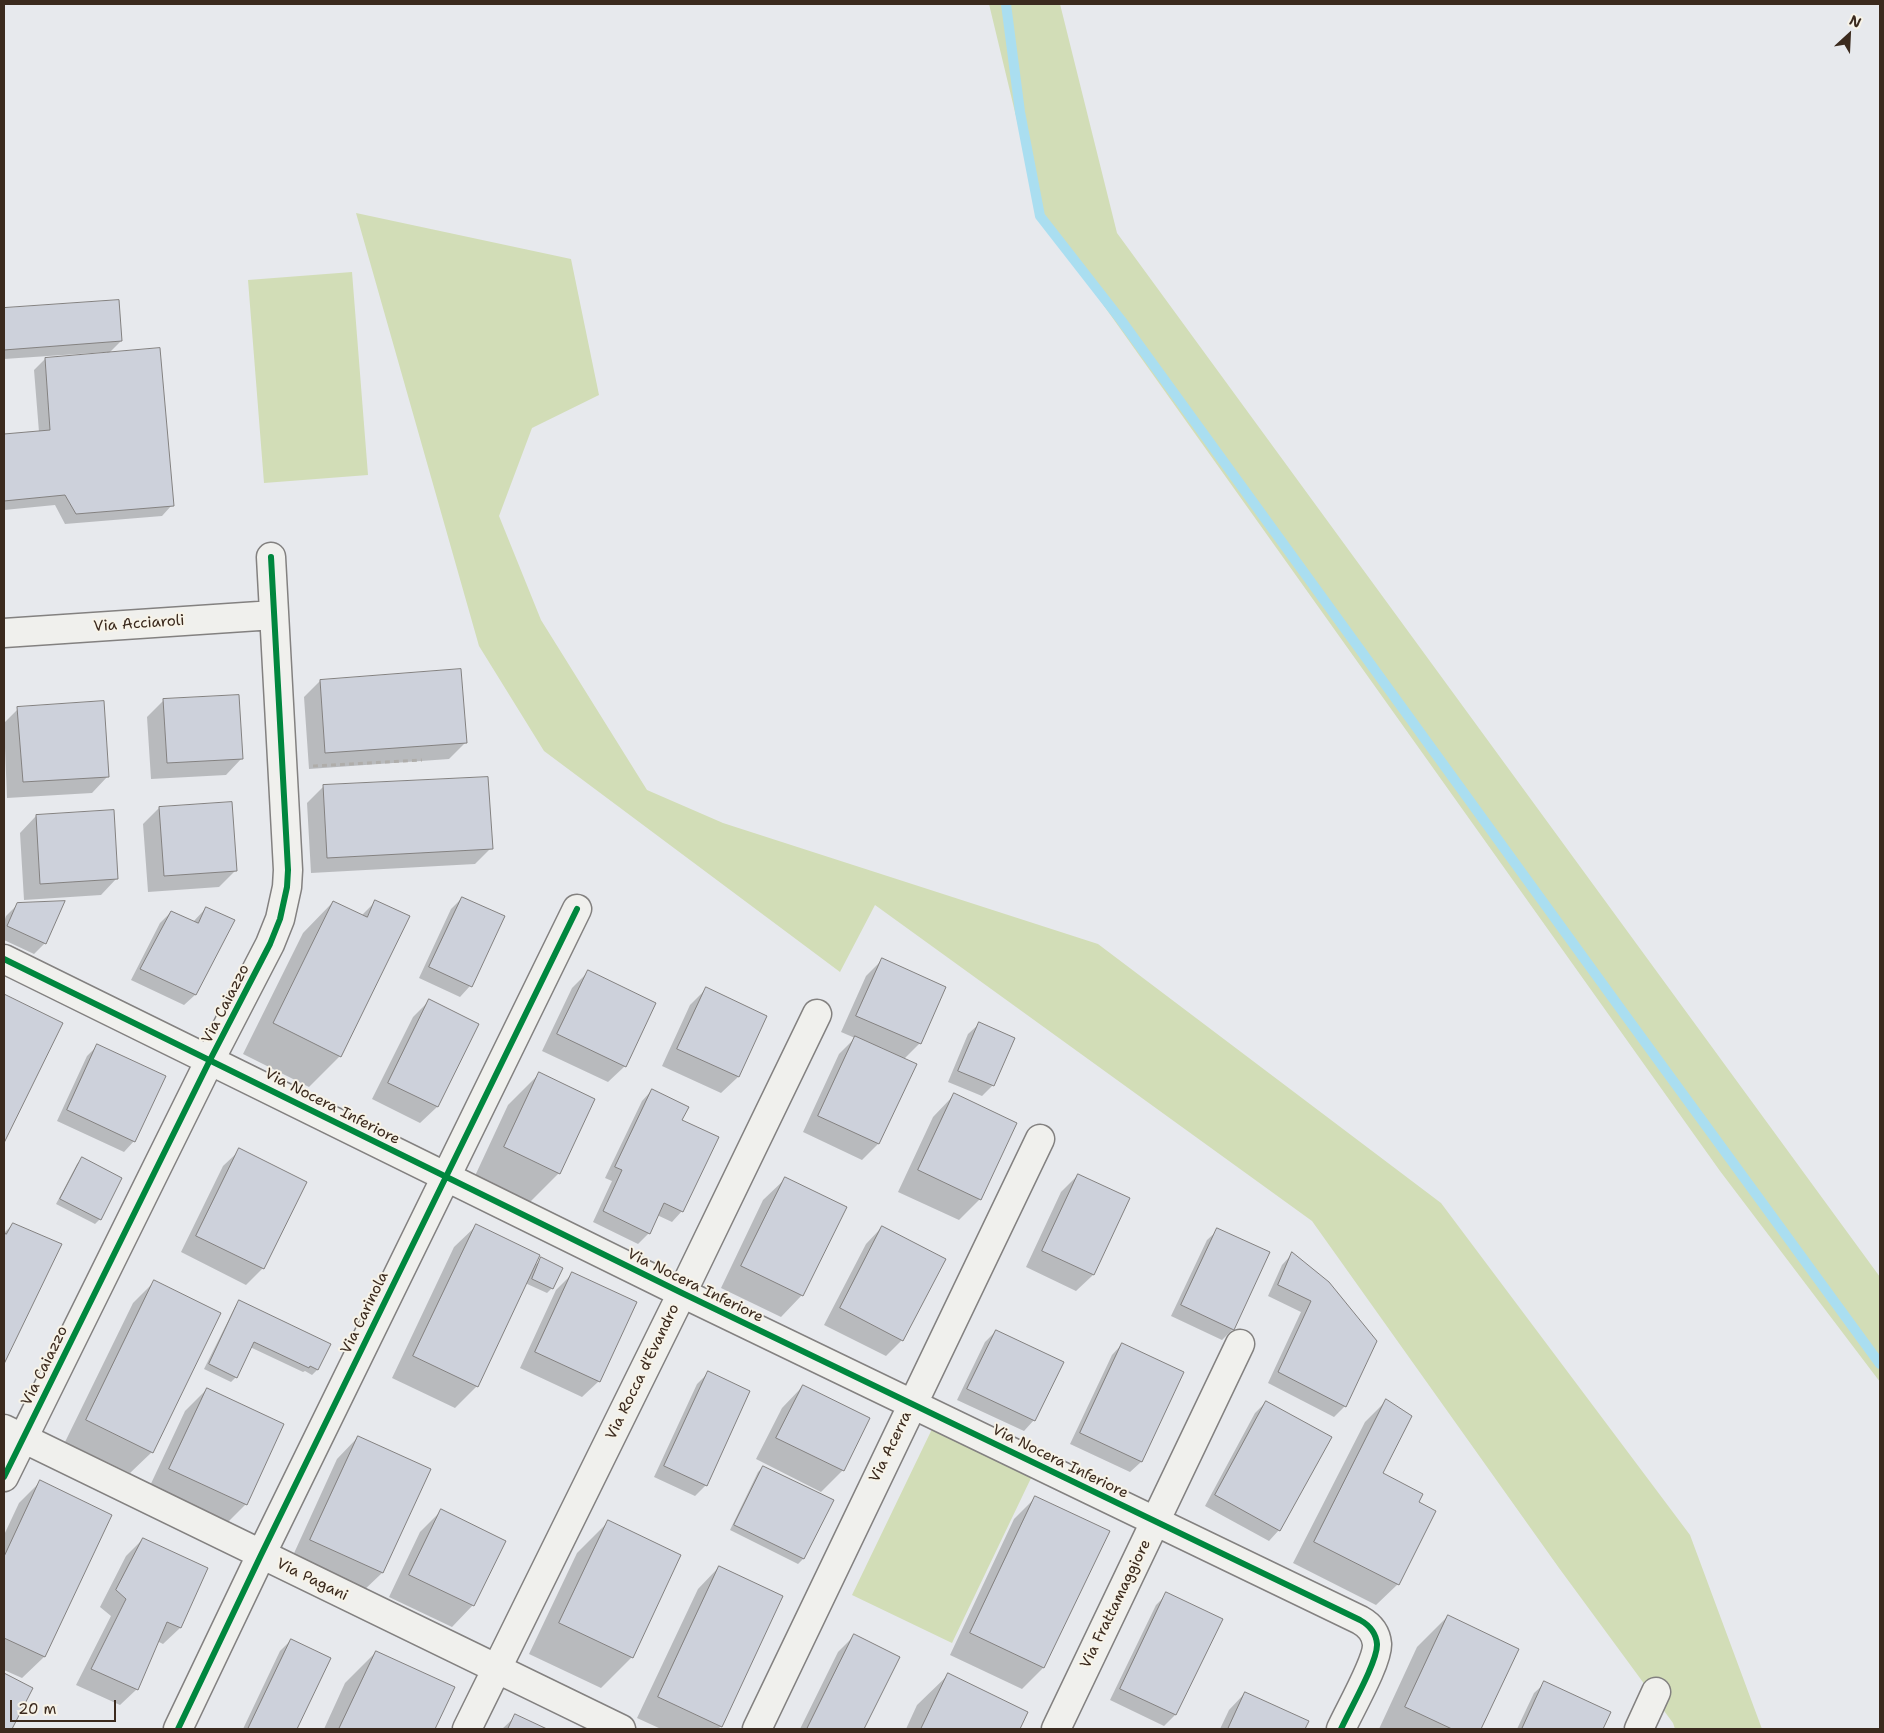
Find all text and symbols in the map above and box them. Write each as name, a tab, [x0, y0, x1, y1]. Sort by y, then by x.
north arrow	[1824, 10, 1874, 60]
text: N	[1847, 11, 1864, 32]
street label: Via Acciaroli	[93, 612, 185, 636]
street label: Via Caiazzo	[198, 961, 254, 1047]
street label: Via Nocera Inferiore	[261, 1065, 403, 1149]
street label: Via Nocera Inferiore	[624, 1245, 766, 1327]
street label: Via Carinola	[337, 1269, 393, 1357]
street label: Via Rocca d'Evandro	[602, 1301, 684, 1443]
street label: Via Caiazzo	[18, 1323, 72, 1409]
street label: Via Acerra	[866, 1408, 916, 1486]
street label: Via Nocera Inferiore	[989, 1421, 1131, 1503]
street label: Via Frattamaggiore	[1077, 1537, 1155, 1671]
street label: Via Pagani	[273, 1555, 351, 1605]
scale bar	[12, 1690, 119, 1722]
text: 20 m	[18, 1699, 57, 1719]

